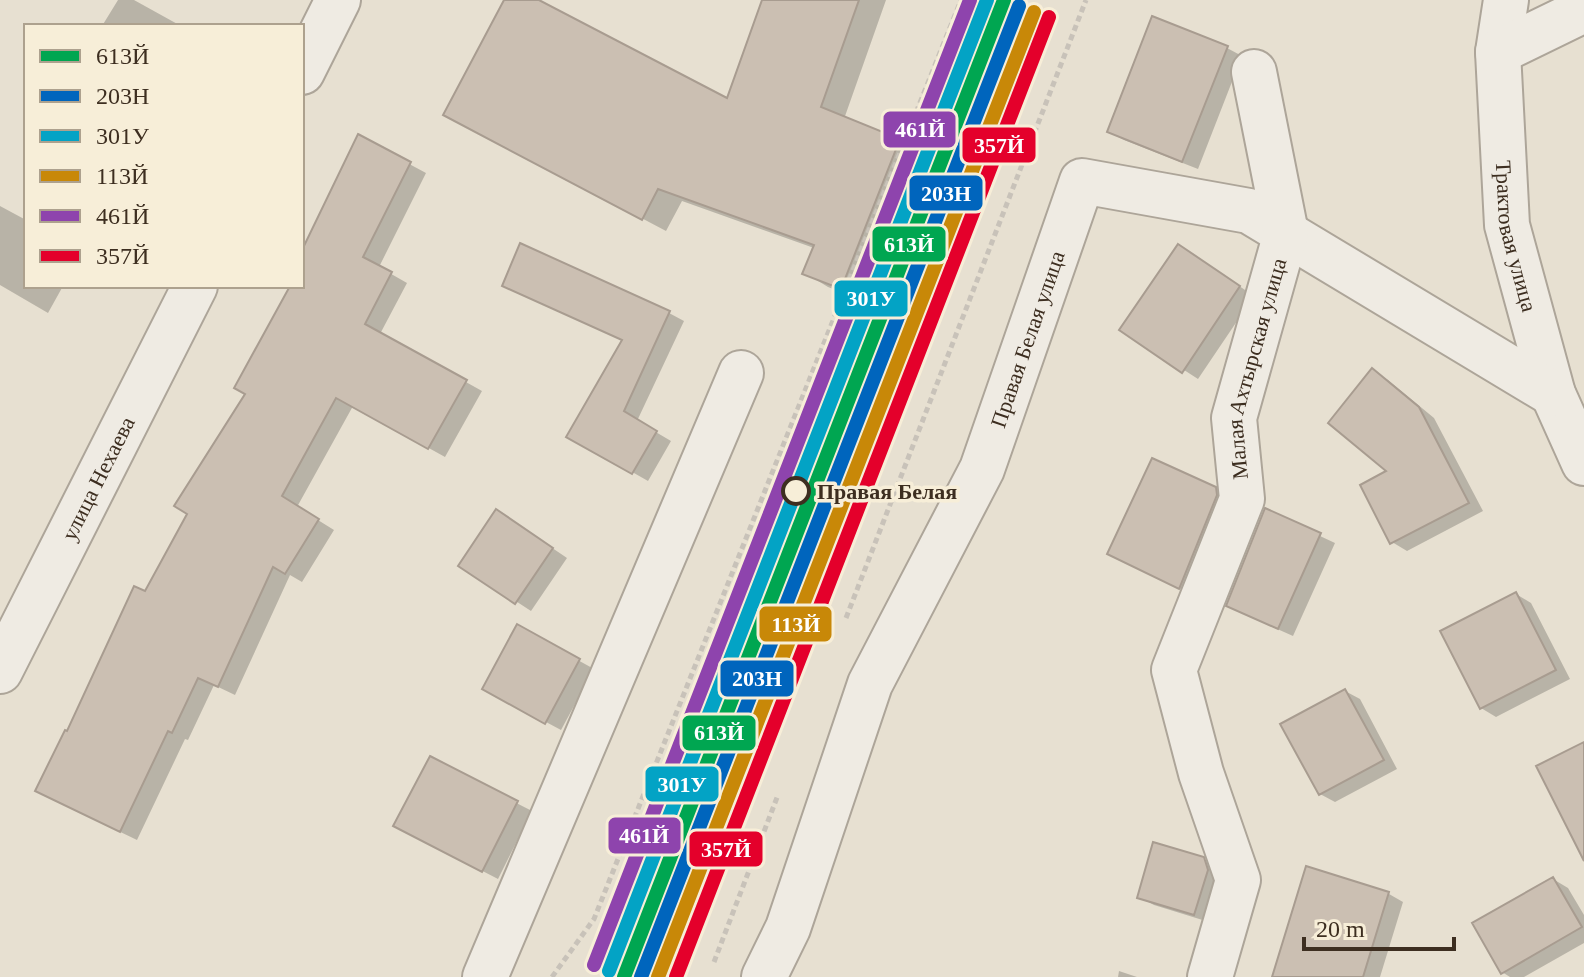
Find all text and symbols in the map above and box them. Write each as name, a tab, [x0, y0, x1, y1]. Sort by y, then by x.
legend	[24, 24, 304, 288]
text: 613Й	[96, 43, 149, 69]
text: 203Н	[96, 83, 149, 109]
line badge: 461Й	[882, 110, 957, 149]
text: 461Й	[895, 117, 945, 142]
text: 301У	[96, 123, 149, 149]
line badge: 357Й	[961, 126, 1037, 164]
text: 357Й	[974, 133, 1024, 158]
street label: Трактовая улица	[1491, 160, 1542, 315]
text: 113Й	[96, 163, 148, 189]
line badge: 203Н	[908, 174, 984, 212]
text: 203Н	[921, 181, 971, 206]
text: 461Й	[96, 203, 149, 229]
line badge: 613Й	[871, 225, 947, 263]
text: 613Й	[884, 232, 934, 257]
text: 357Й	[96, 243, 149, 269]
street label: Правая Белая улица	[985, 247, 1070, 431]
street label: Малая Ахтырская улица	[1222, 255, 1291, 481]
line badge: 301У	[833, 279, 909, 318]
text: 301У	[846, 286, 896, 311]
street label: улица Нехаева	[56, 412, 140, 545]
marker: Правая Белая	[782, 477, 810, 505]
place label: Правая Белая	[817, 479, 957, 504]
line badge: 113Й	[758, 605, 833, 643]
text: 113Й	[772, 612, 820, 637]
line badge: 203Н	[719, 659, 795, 698]
text: 203Н	[732, 666, 782, 691]
line badge: 613Й	[681, 714, 757, 752]
text: 613Й	[694, 720, 744, 745]
line badge: 301У	[644, 765, 720, 803]
text: 301У	[657, 772, 707, 797]
line badge: 461Й	[607, 816, 682, 855]
text: 461Й	[619, 823, 669, 848]
line badge: 357Й	[688, 830, 764, 868]
text: 357Й	[701, 837, 751, 862]
scale bar	[1304, 901, 1454, 951]
text: 20 m	[1316, 916, 1365, 942]

